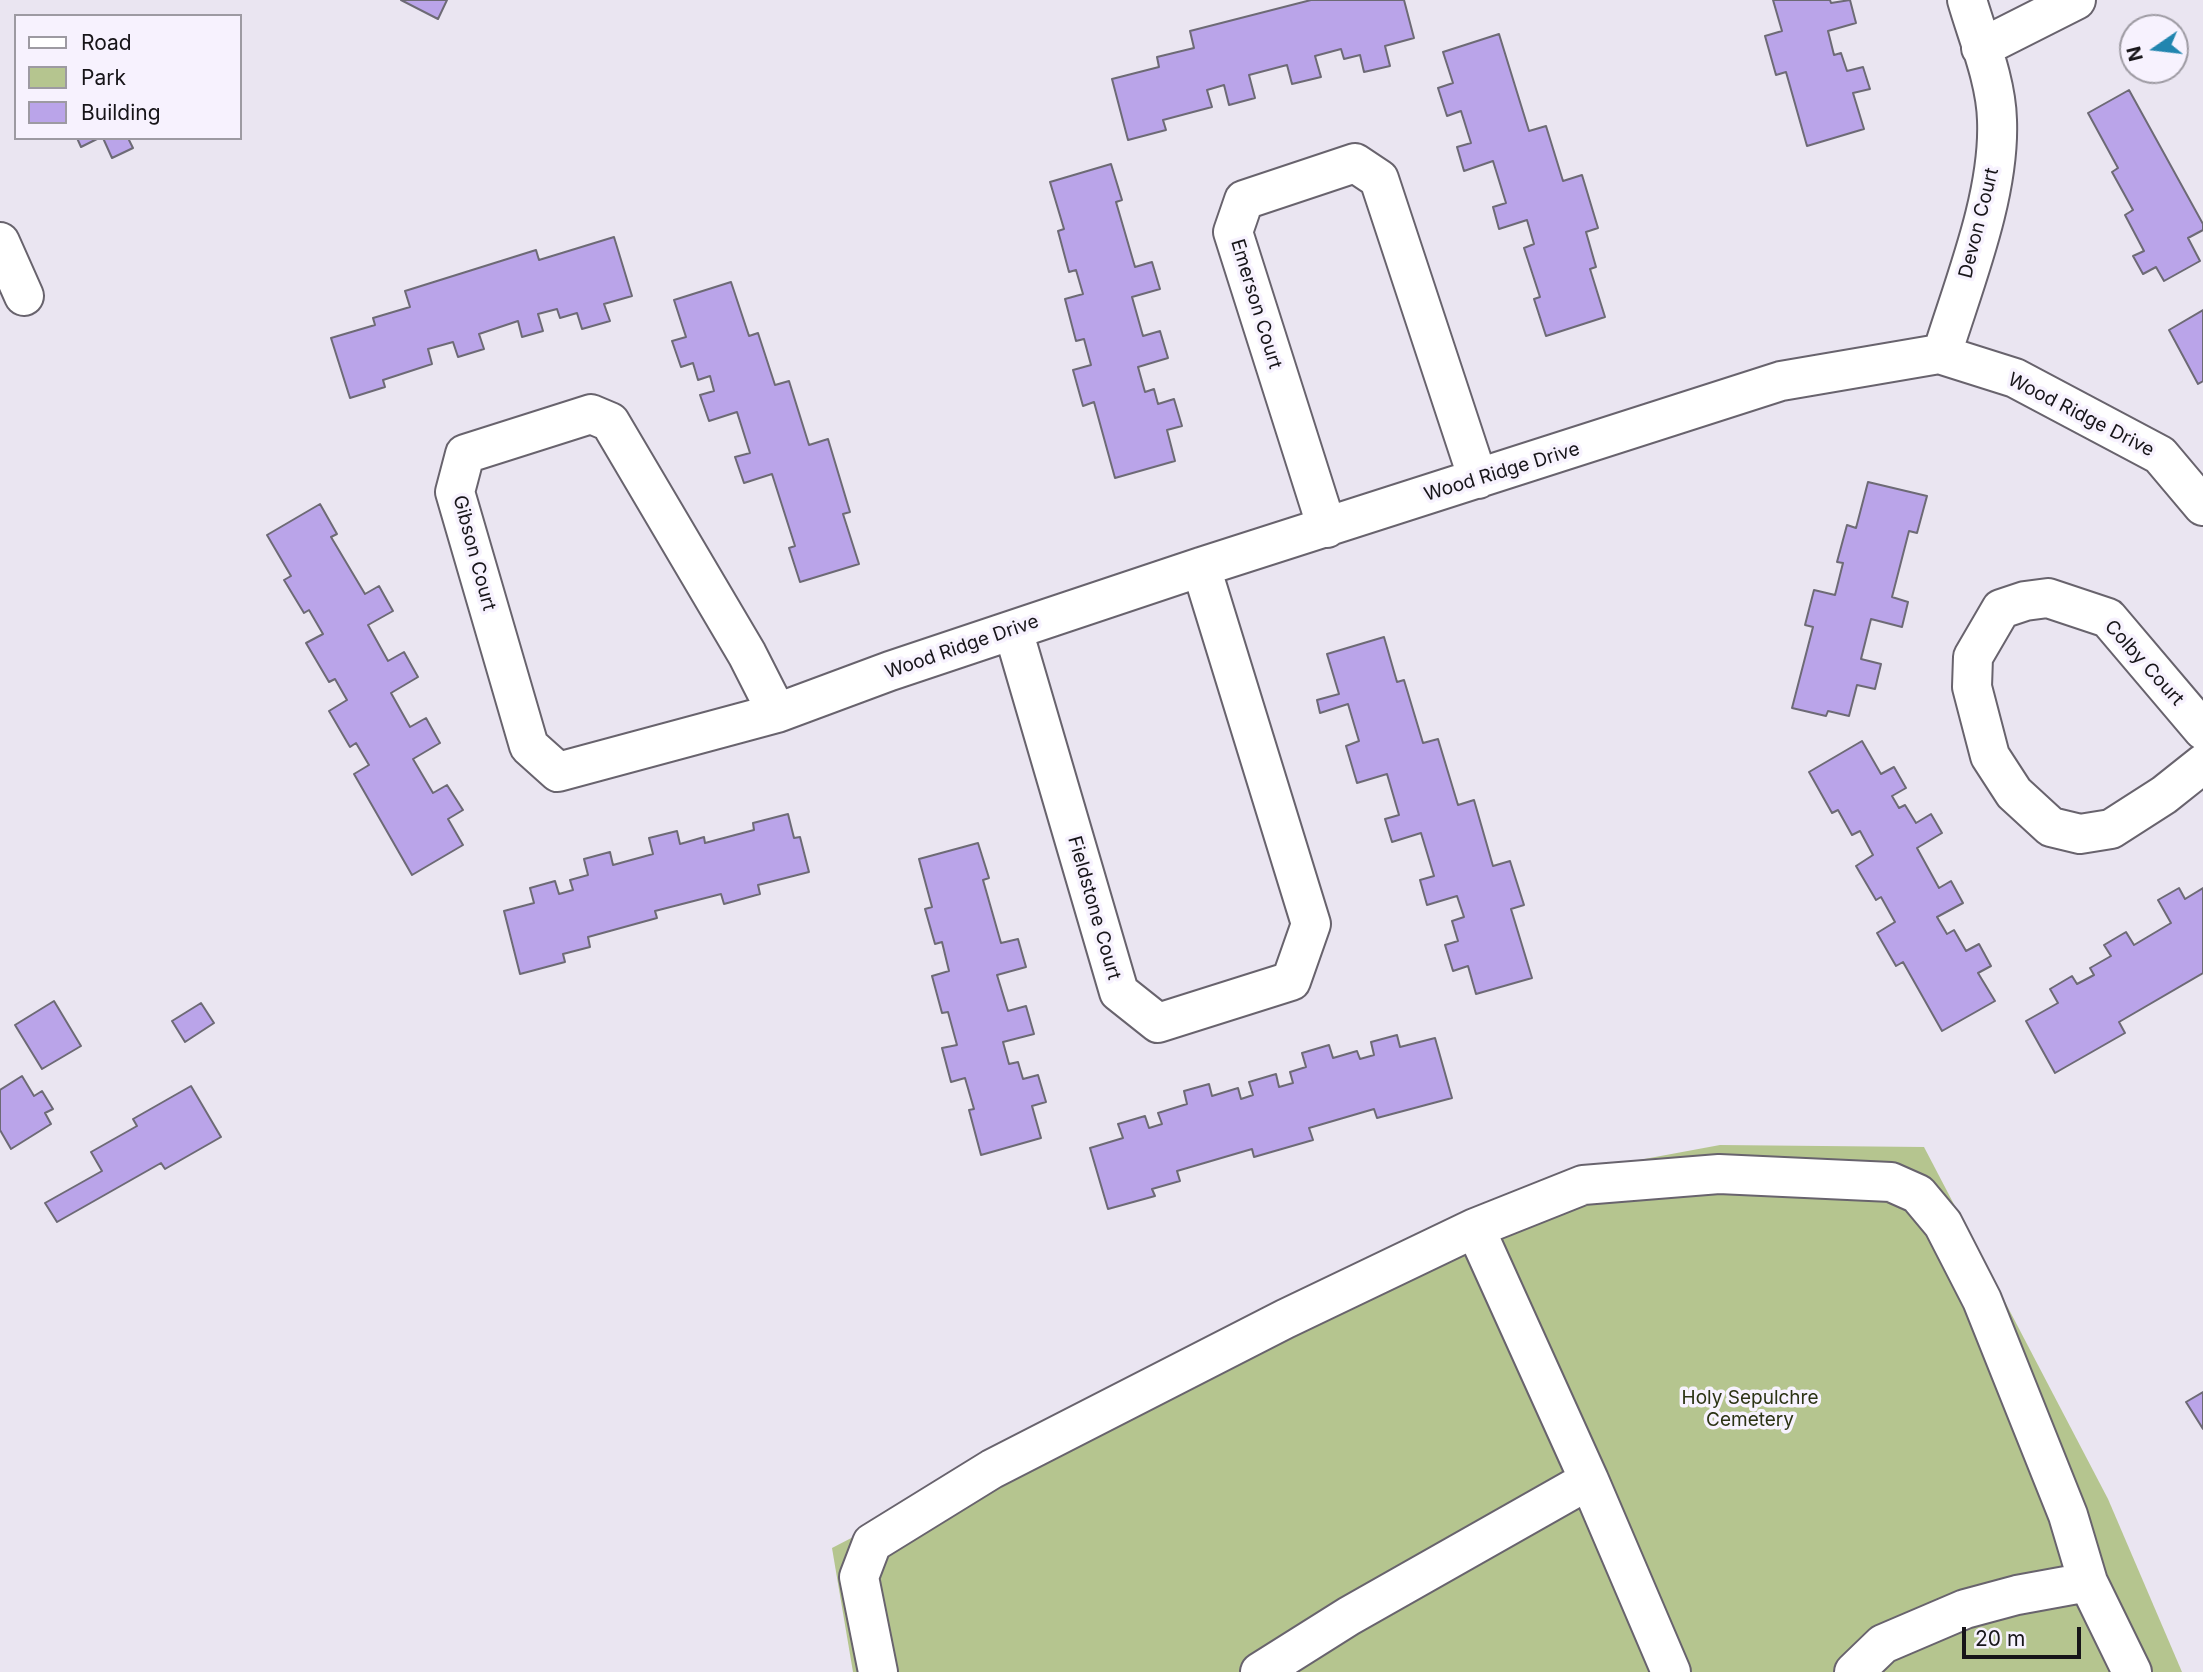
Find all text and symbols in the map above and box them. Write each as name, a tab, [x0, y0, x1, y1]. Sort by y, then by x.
legend	[14, 14, 242, 140]
north arrow	[2119, 14, 2189, 84]
text: Road	[81, 30, 132, 55]
text: N	[2122, 44, 2148, 64]
text: Park	[81, 65, 126, 90]
text: Building	[81, 100, 161, 125]
street label: Devon Court	[1954, 165, 2004, 281]
street label: Emerson Court	[1225, 236, 1287, 372]
street label: Wood Ridge Drive	[2004, 368, 2158, 462]
street label: Wood Ridge Drive	[1422, 438, 1582, 506]
street label: Gibson Court	[448, 493, 500, 613]
street label: Wood Ridge Drive	[882, 610, 1042, 684]
street label: Colby Court	[2100, 615, 2188, 711]
street label: Fieldstone Court	[1063, 834, 1125, 982]
park label: Holy Sepulchre Cemetery	[1682, 1387, 1818, 1431]
scale bar	[1965, 1612, 2084, 1656]
text: 20 m	[1975, 1626, 2025, 1651]

